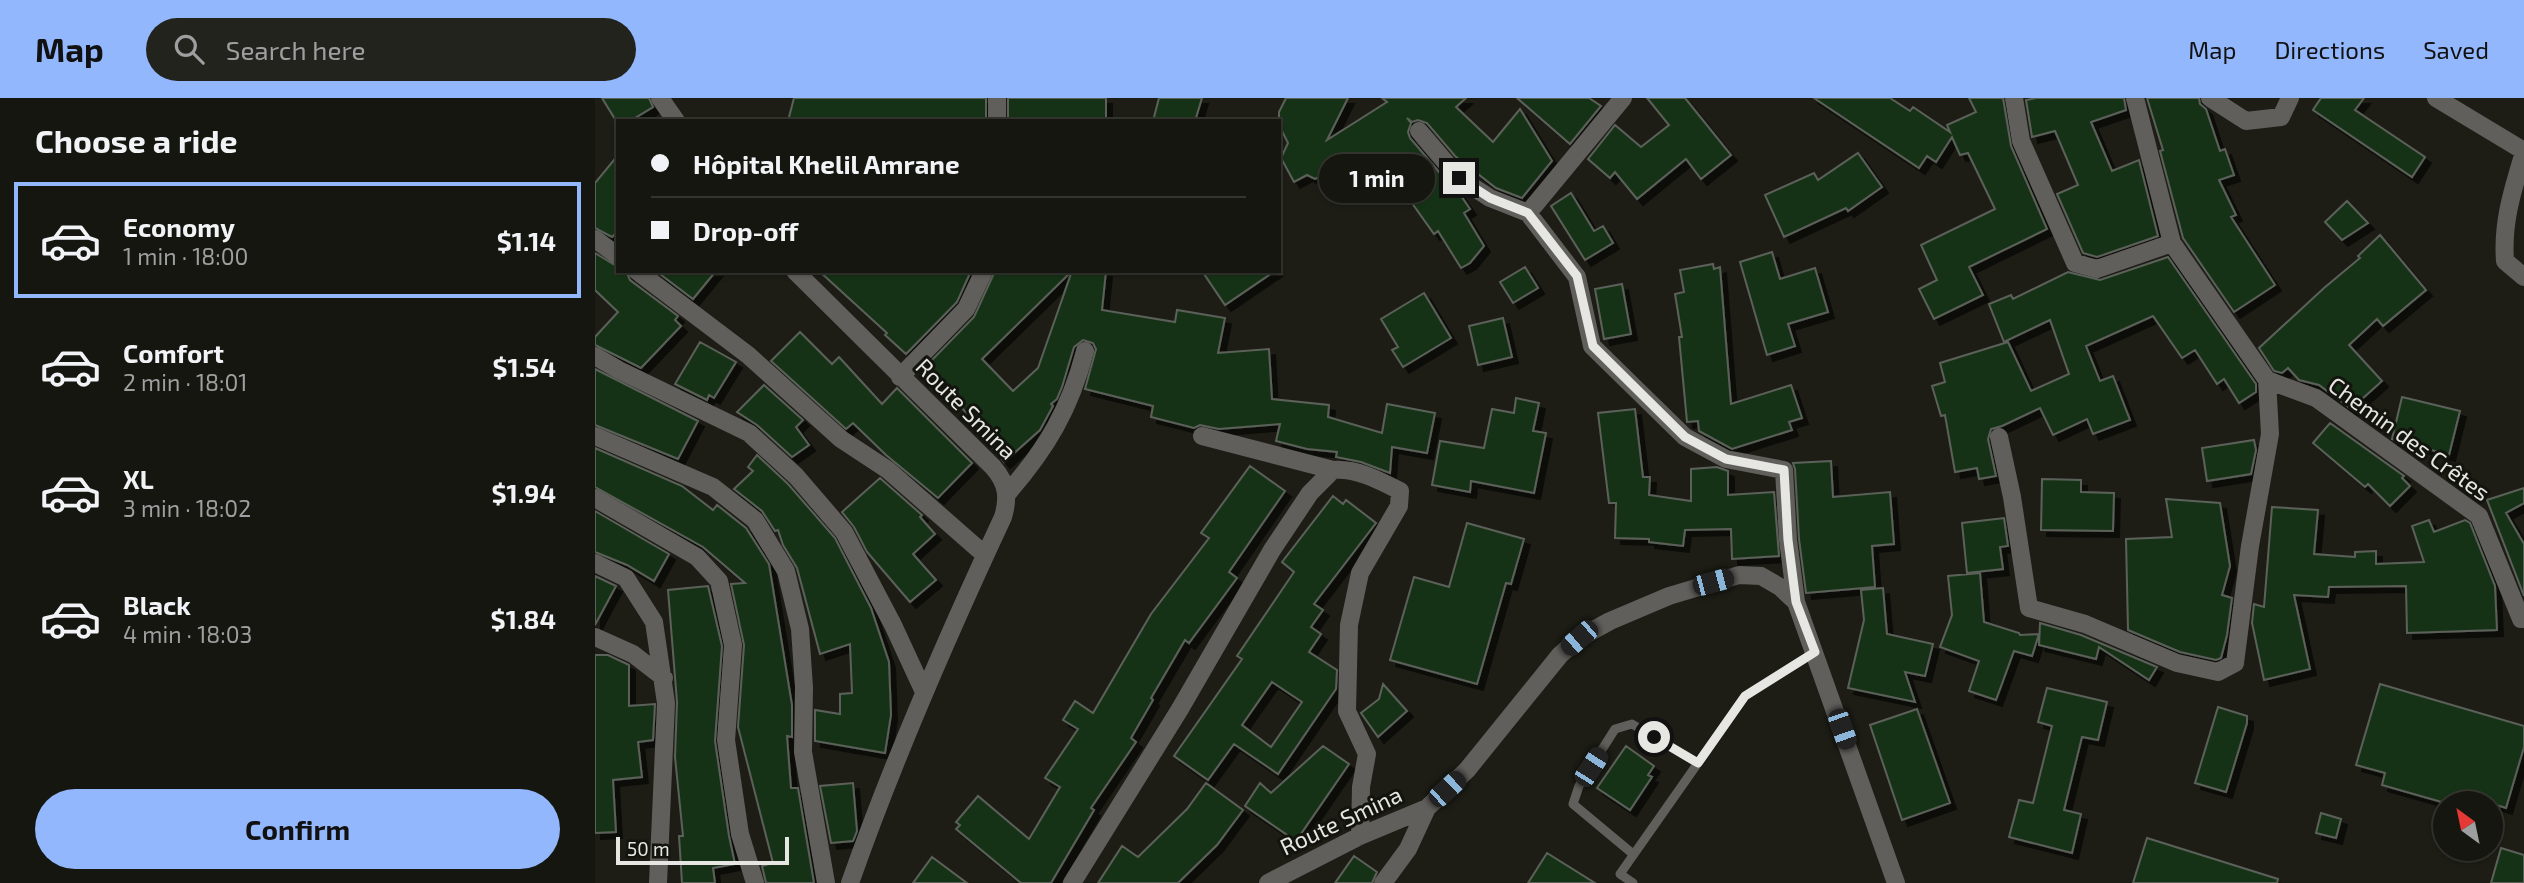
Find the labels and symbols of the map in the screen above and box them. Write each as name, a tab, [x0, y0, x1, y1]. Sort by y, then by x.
callout: 1 min	[1319, 154, 1435, 202]
route end	[1443, 162, 1475, 194]
street label: Route Smina	[910, 352, 1023, 465]
street label: Chemin des Crêtes	[2323, 370, 2496, 506]
car	[1690, 566, 1737, 598]
car	[1557, 616, 1602, 660]
car	[1826, 706, 1859, 752]
route start	[1638, 721, 1670, 753]
car	[1571, 744, 1612, 790]
car	[1425, 767, 1470, 811]
street label: Route Smina	[1275, 780, 1406, 861]
north arrow	[2433, 791, 2503, 861]
scale bar	[616, 834, 789, 866]

